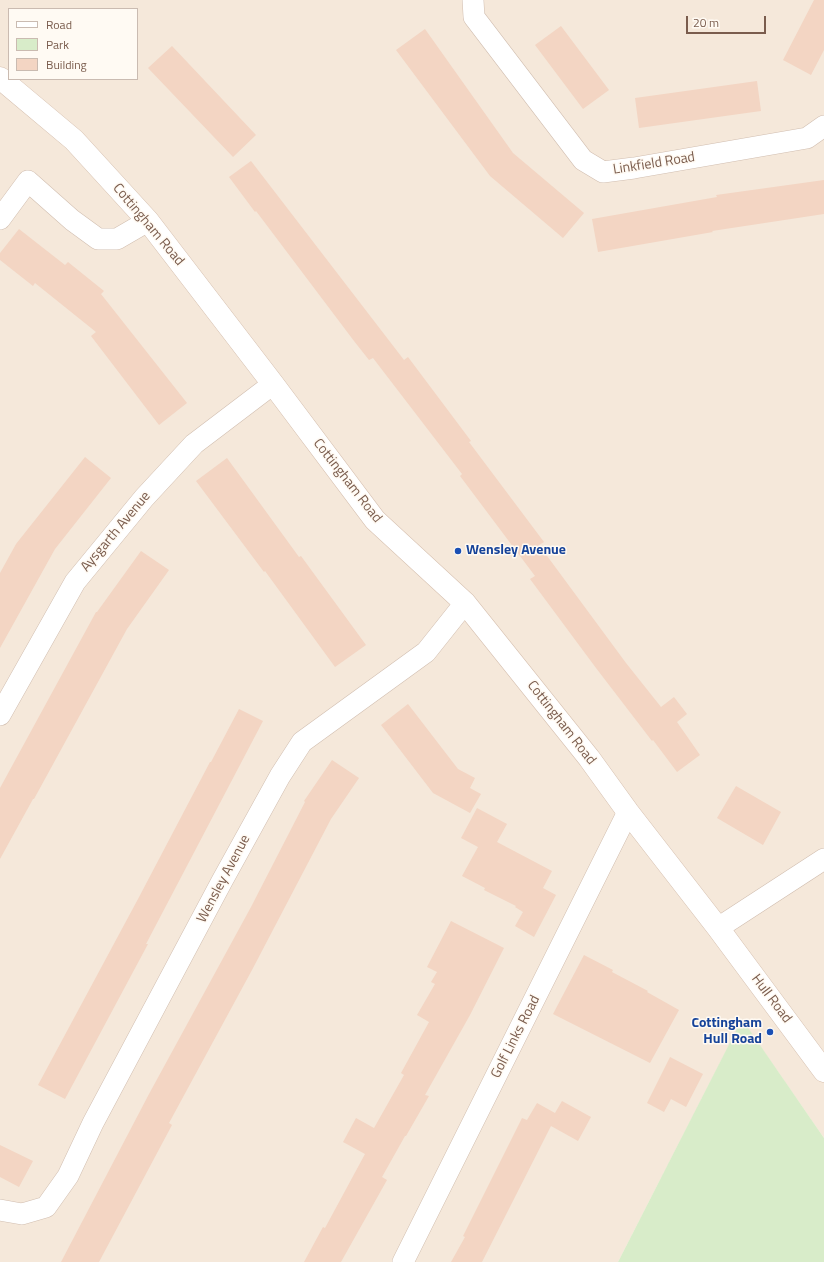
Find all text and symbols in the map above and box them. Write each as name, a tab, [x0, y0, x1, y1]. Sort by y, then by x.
legend	[8, 8, 138, 80]
scale bar	[688, 8, 768, 34]
text: 20 m	[693, 13, 719, 32]
text: Road	[46, 15, 72, 34]
text: Park	[46, 35, 69, 54]
text: Building	[46, 55, 87, 74]
street label: Linkfield Road	[612, 149, 696, 179]
street label: Cottingham Road	[109, 181, 187, 269]
street label: Cottingham Road	[309, 436, 385, 526]
street label: Aysgarth Avenue	[78, 488, 154, 576]
place label: Wensley Avenue	[466, 543, 566, 559]
marker: Wensley Avenue	[453, 546, 463, 556]
street label: Cottingham Road	[523, 678, 599, 768]
street label: Wensley Avenue	[194, 832, 254, 926]
street label: Hull Road	[747, 971, 795, 1027]
street label: Golf Links Road	[488, 993, 544, 1081]
place label: Cottingham Hull Road	[691, 1016, 762, 1048]
marker: Cottingham Hull Road	[765, 1027, 775, 1037]

